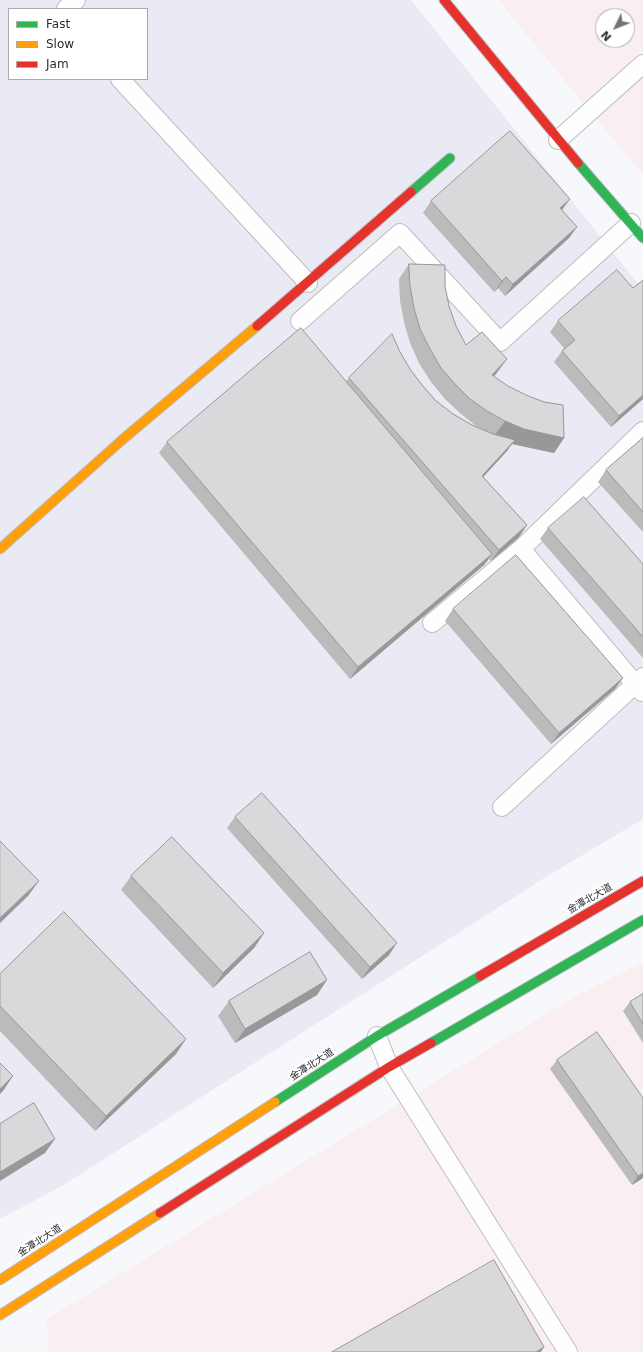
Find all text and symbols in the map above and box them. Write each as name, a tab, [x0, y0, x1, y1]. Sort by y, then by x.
legend	[8, 8, 148, 80]
north arrow	[595, 8, 635, 48]
text: Fast	[46, 17, 70, 31]
text: N	[599, 28, 614, 44]
text: Slow	[46, 37, 74, 51]
text: Jam	[46, 57, 69, 71]
street label: 金潭北大道	[565, 881, 615, 917]
street label: 金潭北大道	[288, 1046, 336, 1084]
street label: 金潭北大道	[16, 1222, 64, 1260]

